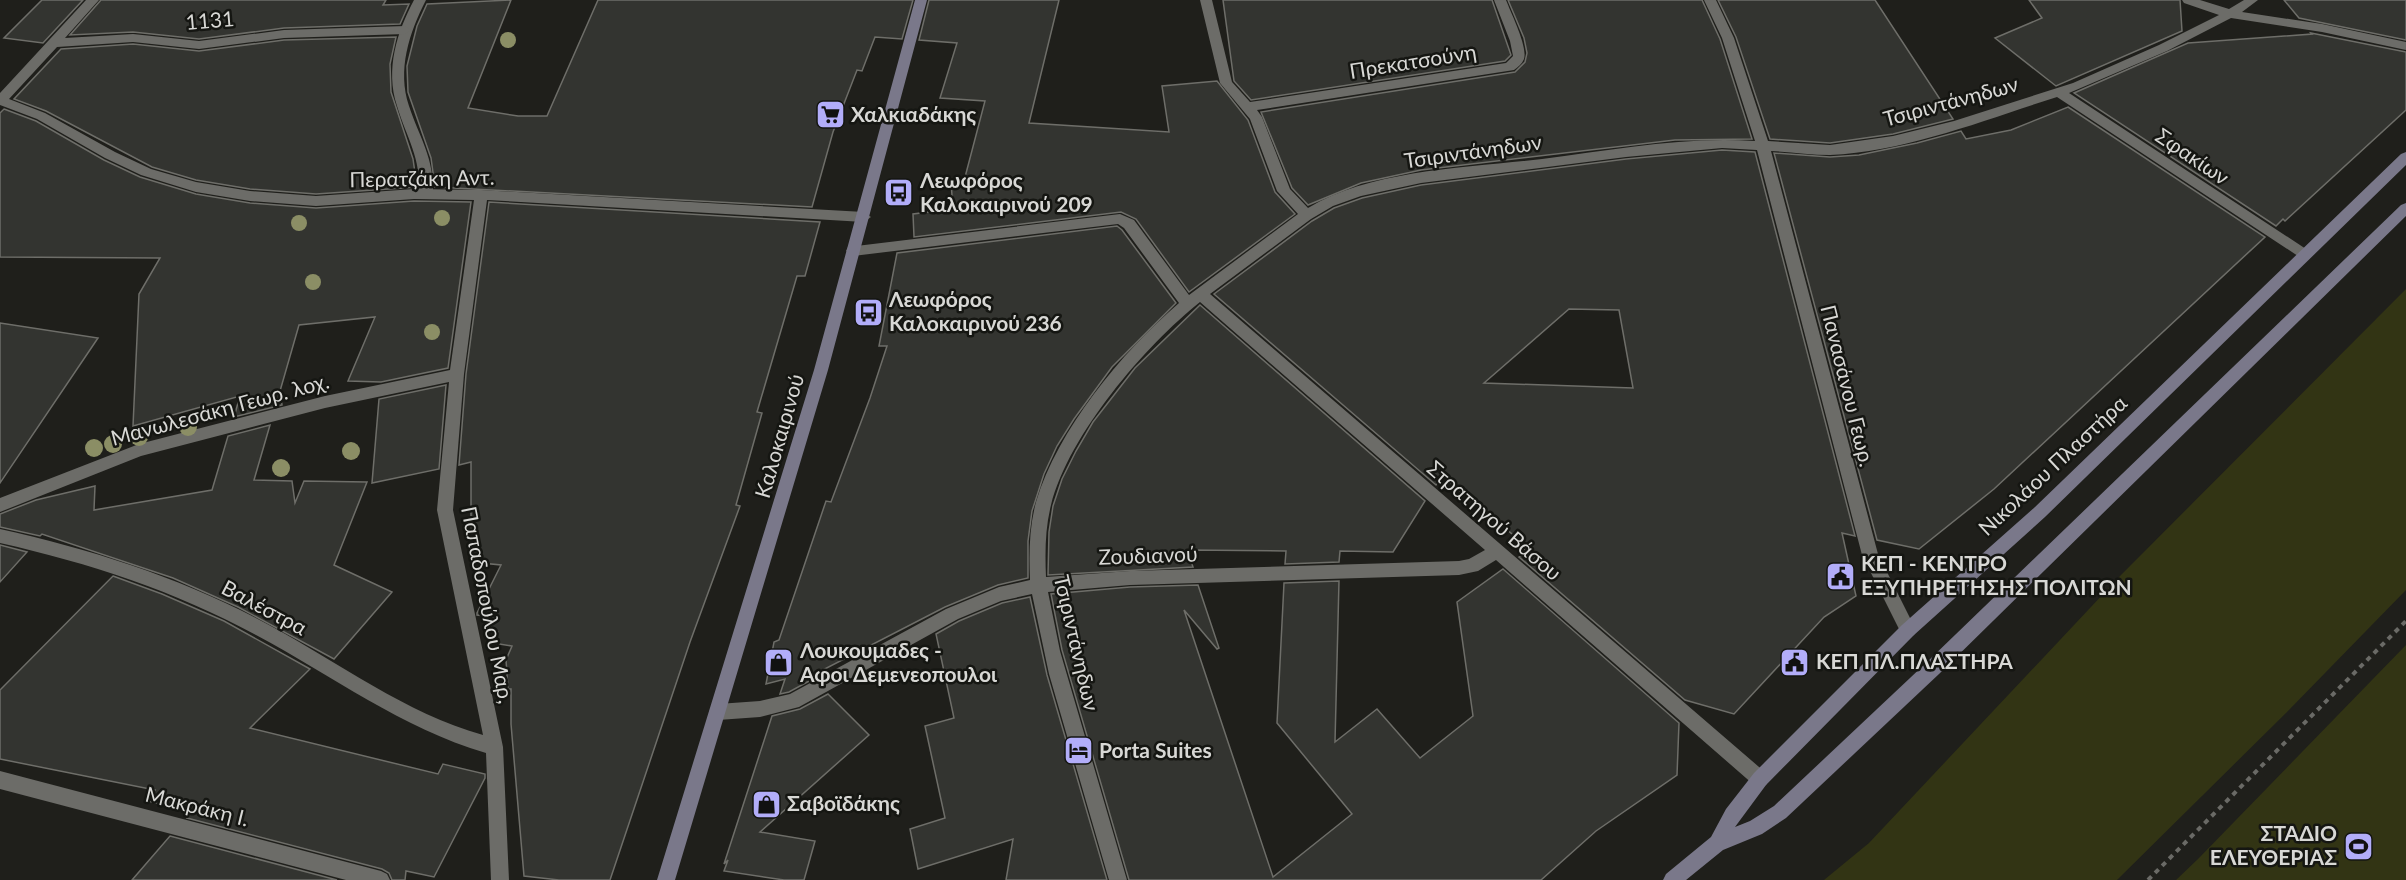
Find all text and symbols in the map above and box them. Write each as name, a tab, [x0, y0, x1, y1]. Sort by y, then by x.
street label: 1131	[185, 5, 235, 34]
street label: Πρεκατσούνη	[1348, 38, 1478, 83]
street label: Τσιριντάνηδων	[1880, 70, 2021, 131]
supermarket icon: Χαλκιαδάκης	[814, 99, 846, 131]
place label: Χαλκιαδάκης	[851, 101, 976, 126]
street label: Σφακίων	[2151, 122, 2234, 189]
street label: Τσιριντάνηδων	[1402, 128, 1543, 173]
street label: Περατζάκη Αντ.	[349, 164, 495, 191]
place label: Λεωφόρος Καλοκαιρινού 209	[919, 167, 1093, 216]
bus stop icon: Λεωφόρος Καλοκαιρινού 209	[883, 177, 915, 209]
place label: Λεωφόρος Καλοκαιρινού 236	[888, 286, 1062, 335]
bus stop icon: Λεωφόρος Καλοκαιρινού 236	[852, 296, 884, 328]
street label: Πανασάνου Γεωρ.	[1816, 302, 1881, 469]
street label: Μανωλεσάκη Γεωρ. λοχ.	[108, 367, 332, 450]
street label: Καλοκαιρινού	[749, 371, 808, 500]
street label: Νικολάου Πλαστήρα	[1973, 389, 2132, 540]
street label: Στρατηγού Βάσου	[1423, 455, 1567, 585]
street label: Παπαδοπούλου Μαρ,	[457, 504, 520, 705]
street label: Ζουδιανού	[1098, 540, 1198, 569]
place label: ΚΕΠ - ΚΕΝΤΡΟ ΕΞΥΠΗΡΕΤΗΣΗΣ ΠΟΛΙΤΩΝ	[1861, 550, 2132, 599]
public building icon: ΚΕΠ - ΚΕΝΤΡΟ ΕΞΥΠΗΡΕΤΗΣΗΣ ΠΟΛΙΤΩΝ	[1824, 560, 1856, 592]
street label: Τσιριντάνηδων	[1050, 572, 1105, 713]
street label: Βαλέστρα	[218, 574, 312, 640]
place label: Λουκουμαδες - Αφοι Δεμενεοπουλοι	[799, 637, 997, 686]
public building icon: ΚΕΠ ΠΛ.ΠΛΑΣΤΗΡΑ	[1779, 646, 1811, 678]
shop icon: Λουκουμαδες - Αφοι Δεμενεοπουλοι	[763, 647, 795, 679]
place label: ΚΕΠ ΠΛ.ΠΛΑΣΤΗΡΑ	[1816, 648, 2013, 673]
hotel icon: Porta Suites	[1062, 735, 1094, 767]
place label: Porta Suites	[1099, 737, 1212, 762]
street label: Μακράκη Ι.	[143, 781, 252, 830]
shop icon: Σαβοϊδάκης	[750, 788, 782, 820]
place label: Σαβοϊδάκης	[787, 790, 900, 815]
place label: ΣΤΑΔΙΟ ΕΛΕΥΘΕΡΙΑΣ	[2210, 820, 2337, 869]
sports icon: ΣΤΑΔΙΟ ΕΛΕΥΘΕΡΙΑΣ	[2342, 830, 2374, 862]

